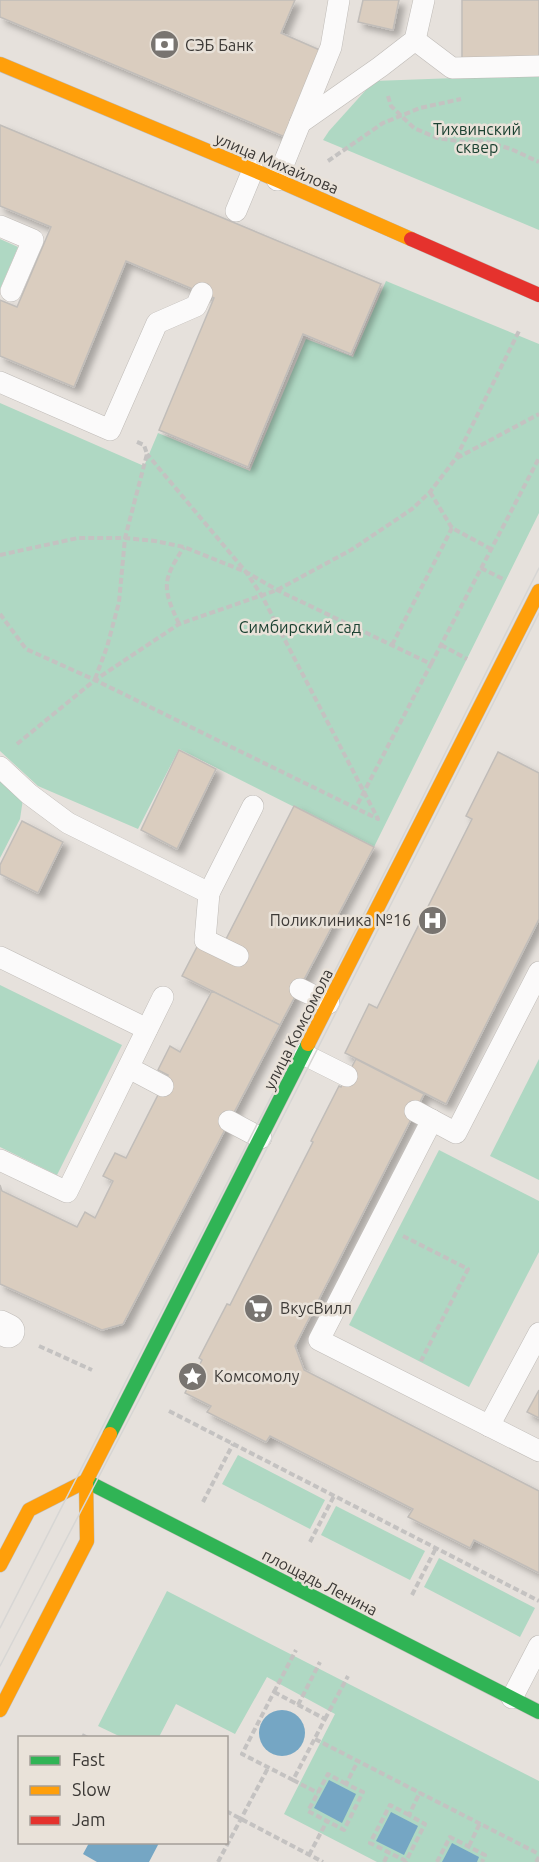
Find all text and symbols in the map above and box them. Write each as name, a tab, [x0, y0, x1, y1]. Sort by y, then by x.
bank icon: СЭБ Банк	[148, 29, 180, 61]
place label: СЭБ Банк	[185, 36, 254, 54]
park label: Тихвинский сквер	[433, 120, 521, 156]
street label: улица Михайлова	[213, 129, 341, 197]
park label: Симбирский сад	[239, 618, 361, 636]
hospital icon: Поликлиника №16	[416, 904, 448, 936]
place label: Поликлиника №16	[270, 911, 411, 929]
street label: улица Комсомола	[260, 966, 336, 1092]
supermarket icon: ВкусВилл	[243, 1292, 275, 1324]
place label: ВкусВилл	[280, 1299, 352, 1317]
place icon: Комсомолу	[177, 1360, 209, 1392]
place label: Комсомолу	[214, 1367, 300, 1385]
street label: площадь Ленина	[259, 1545, 381, 1619]
legend	[18, 1736, 228, 1844]
text: Fast	[72, 1749, 105, 1769]
text: Slow	[72, 1779, 111, 1799]
text: Jam	[72, 1809, 106, 1829]

